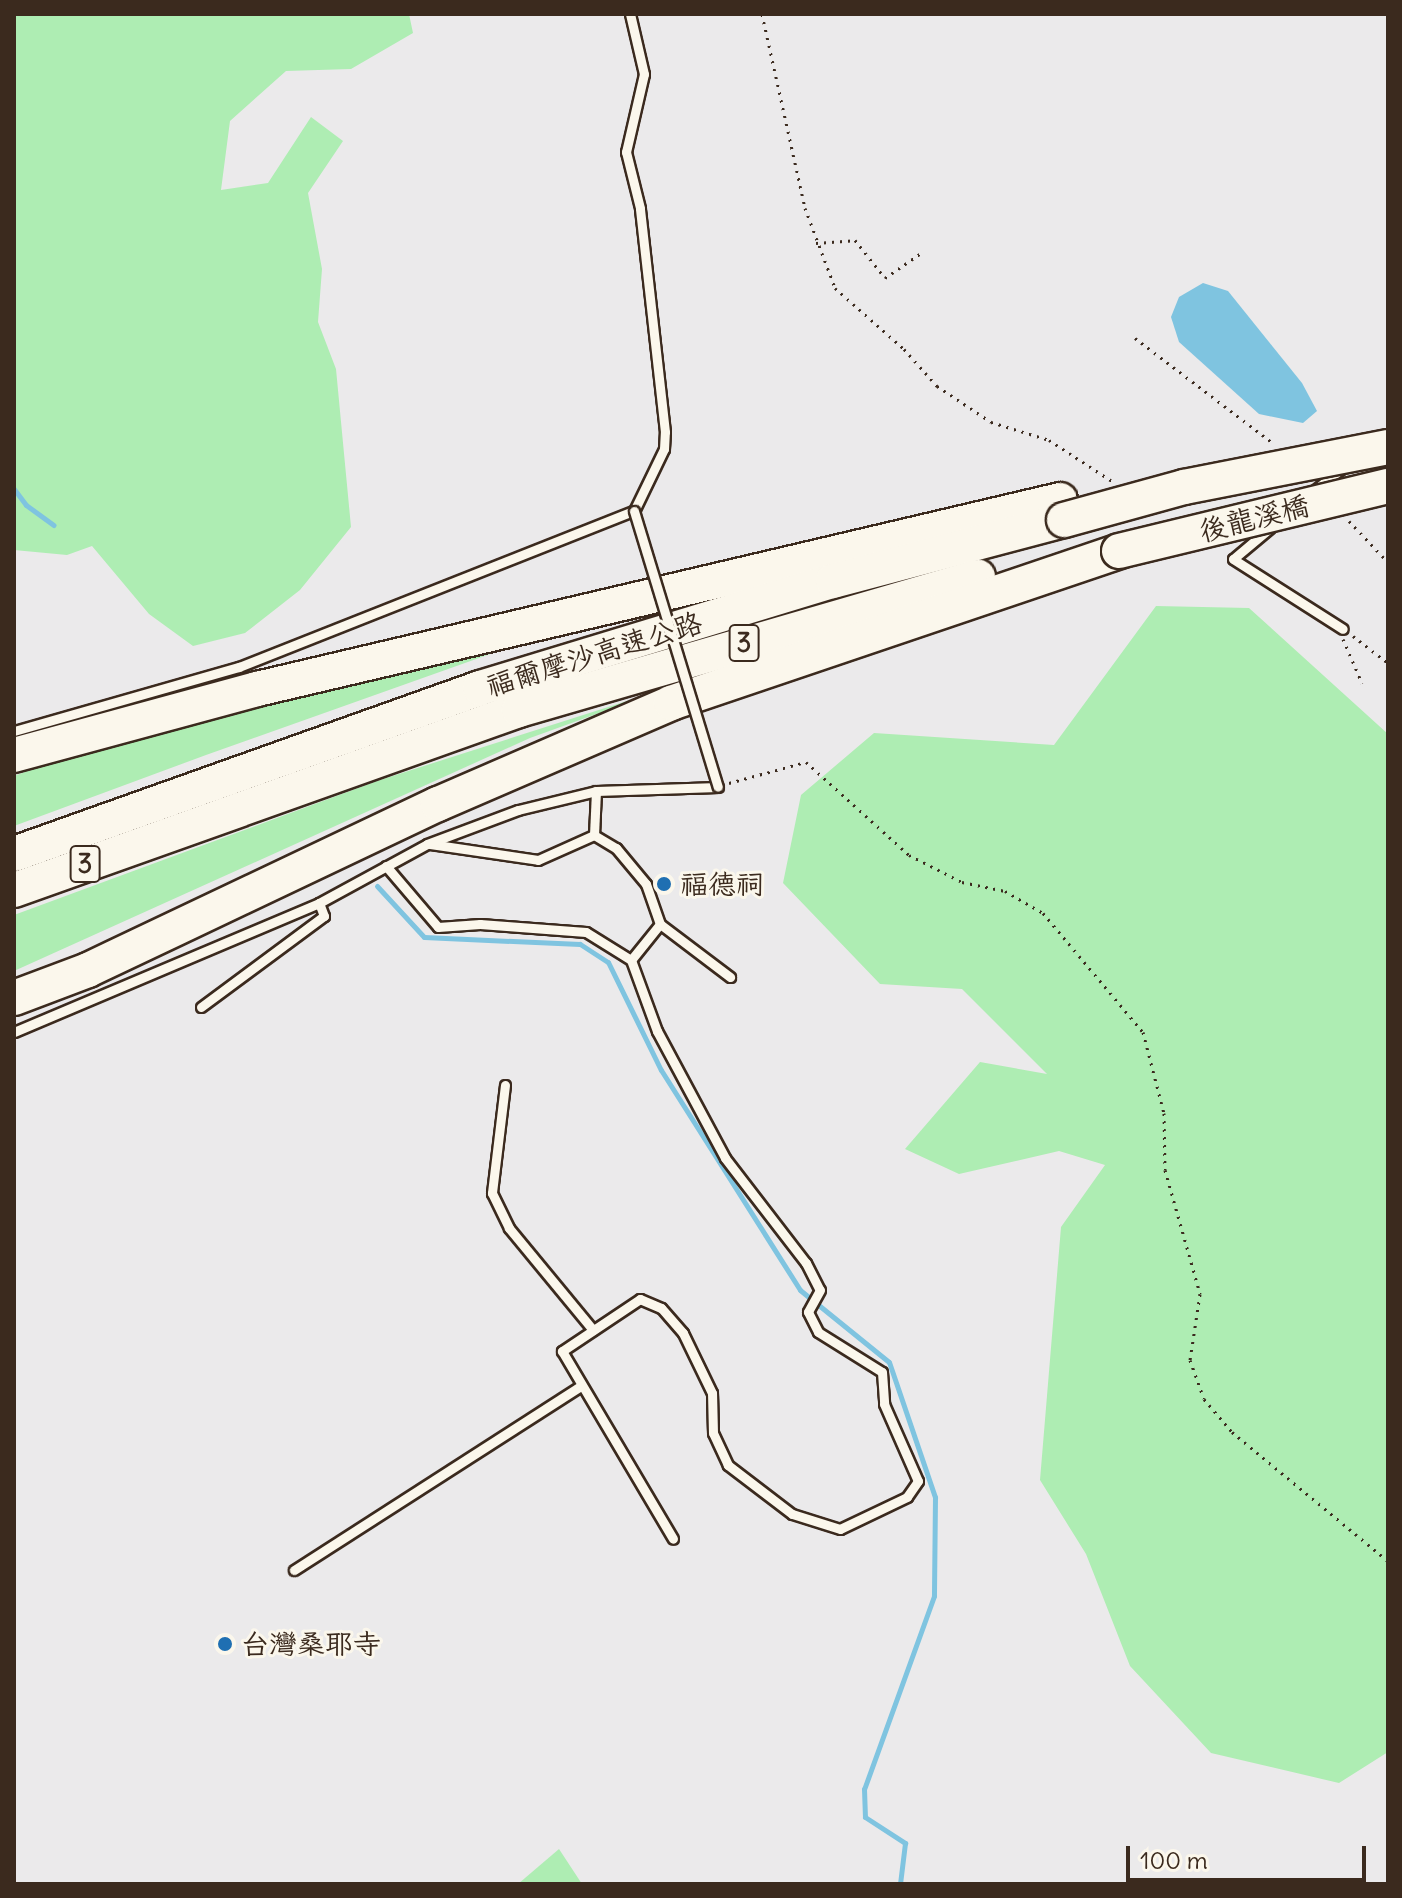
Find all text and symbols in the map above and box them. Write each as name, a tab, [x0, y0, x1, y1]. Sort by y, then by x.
street label: 後龍溪橋	[1196, 488, 1312, 548]
street label: 福爾摩沙高速公路	[482, 605, 706, 703]
road number: 3	[728, 621, 760, 665]
road number: 3	[69, 842, 101, 886]
place label: 福德祠	[680, 867, 764, 901]
marker: 福德祠	[655, 875, 673, 893]
place label: 台灣桑耶寺	[241, 1627, 381, 1661]
marker: 台灣桑耶寺	[216, 1635, 234, 1653]
scale bar	[1130, 1830, 1370, 1880]
text: 100 m	[1140, 1845, 1208, 1875]

